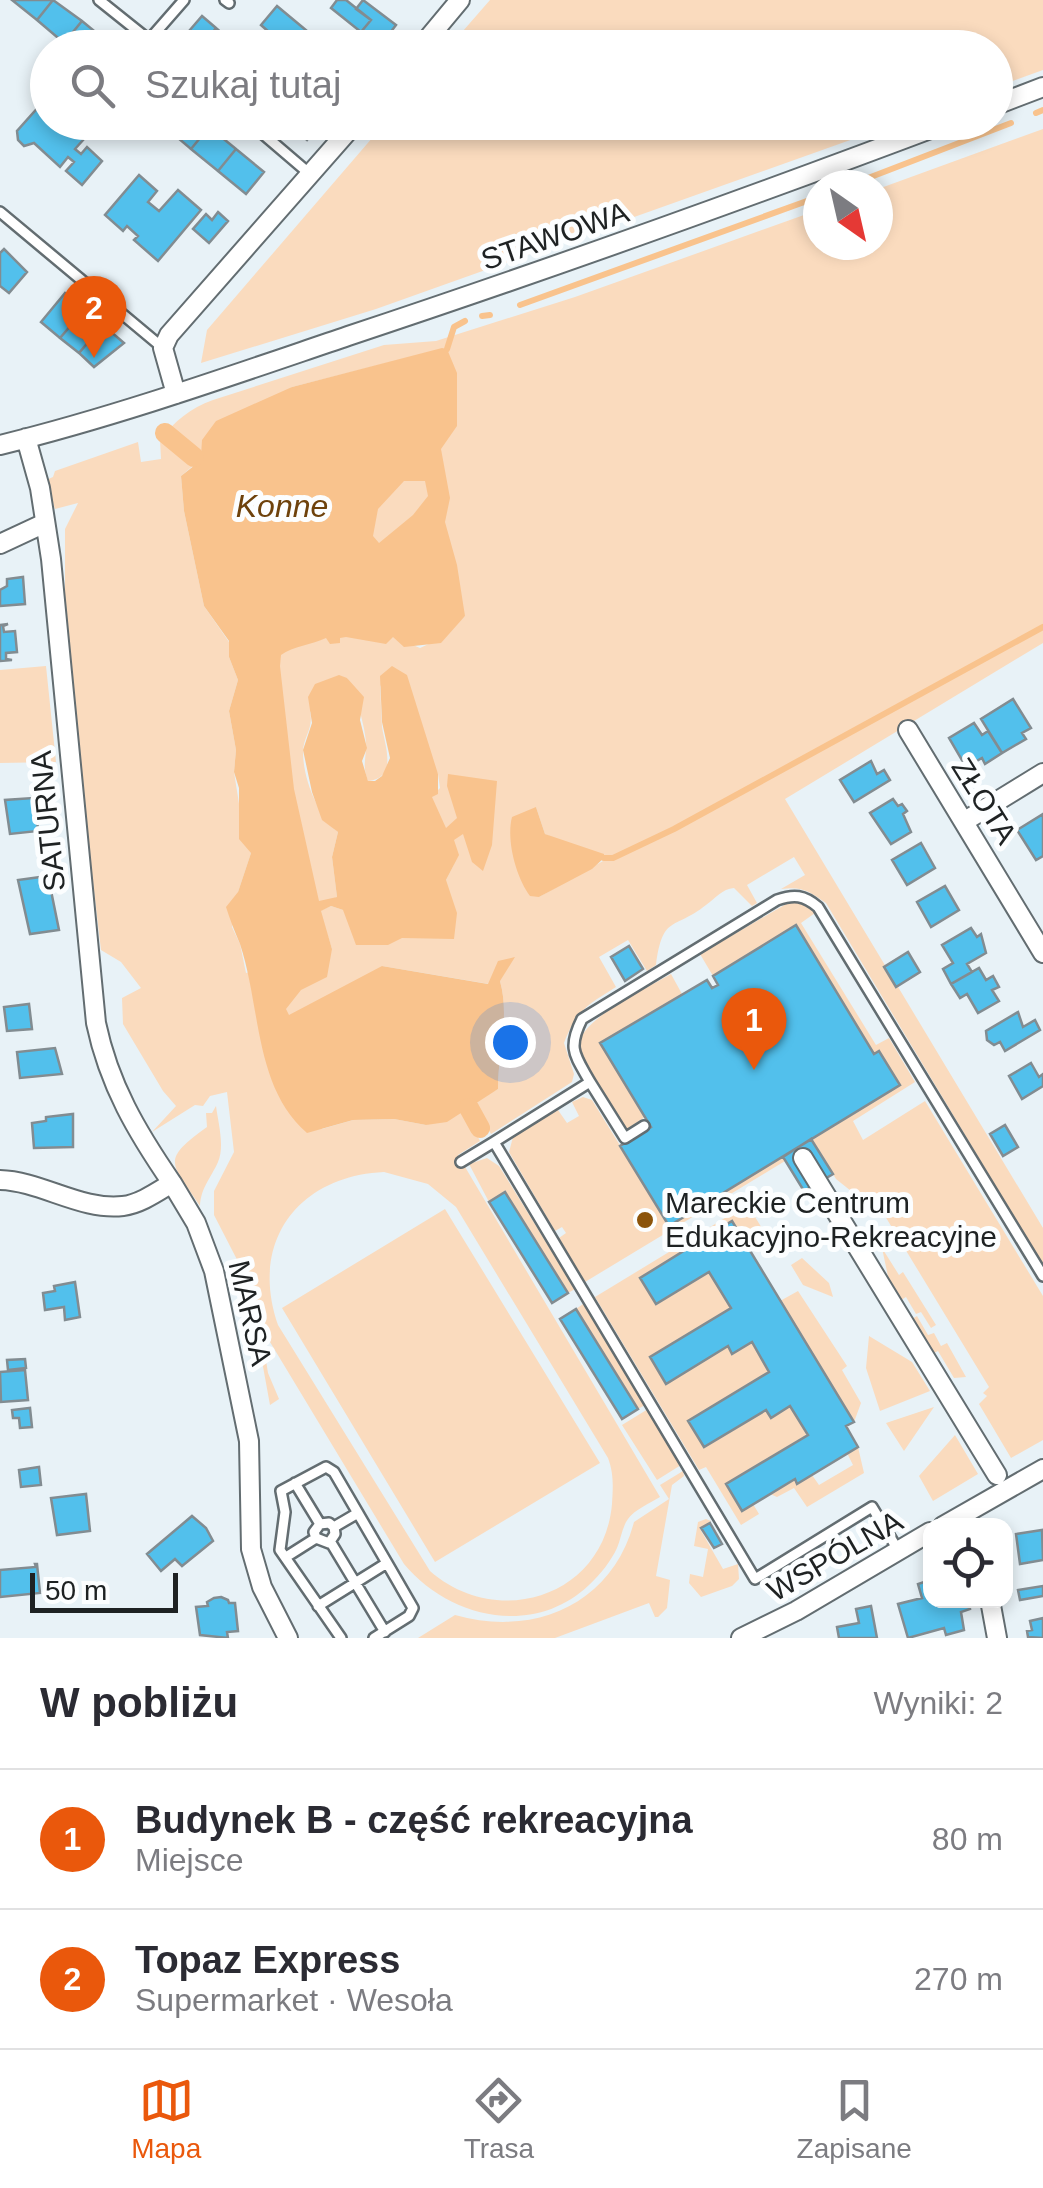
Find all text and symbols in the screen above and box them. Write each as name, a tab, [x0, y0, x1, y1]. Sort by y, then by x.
search box	[30, 30, 1013, 140]
icon: search	[65, 58, 120, 113]
text: Szukaj tutaj	[145, 64, 341, 106]
north arrow	[803, 170, 893, 260]
street label: STAWOWA	[477, 195, 633, 276]
pin: 2	[62, 276, 126, 358]
water label: Konne	[236, 488, 328, 524]
street label: SATURNA	[24, 749, 71, 893]
street label: ZŁOTA	[945, 752, 1023, 850]
pin: 1	[722, 988, 786, 1070]
your location	[485, 1017, 536, 1068]
place label: Mareckie Centrum Edukacyjno-Rekreacyjne	[665, 1186, 997, 1253]
marker: Mareckie Centrum Edukacyjno-Rekreacyjne	[634, 1209, 656, 1231]
street label: MARSA	[222, 1257, 279, 1369]
street label: WSPÓLNA	[762, 1504, 908, 1607]
map controls	[923, 1518, 1013, 1608]
button: locate	[923, 1518, 1013, 1608]
scale bar	[30, 1568, 178, 1612]
text: 50 m	[45, 1575, 107, 1606]
text: W pobliżu	[40, 1679, 238, 1726]
text: Wyniki: 2	[873, 1685, 1003, 1721]
text: Budynek B - część rekreacyjna	[135, 1799, 693, 1841]
text: 1	[64, 1821, 81, 1857]
text: 80 m	[932, 1821, 1003, 1857]
text: Miejsce	[135, 1842, 243, 1878]
text: Topaz Express	[135, 1939, 400, 1981]
text: 2	[64, 1961, 81, 1997]
text: 270 m	[914, 1961, 1003, 1997]
text: Supermarket · Wesoła	[135, 1982, 453, 2018]
tab: Mapa	[131, 2073, 201, 2165]
tab: Trasa	[464, 2073, 534, 2165]
tab: Zapisane	[797, 2073, 912, 2165]

